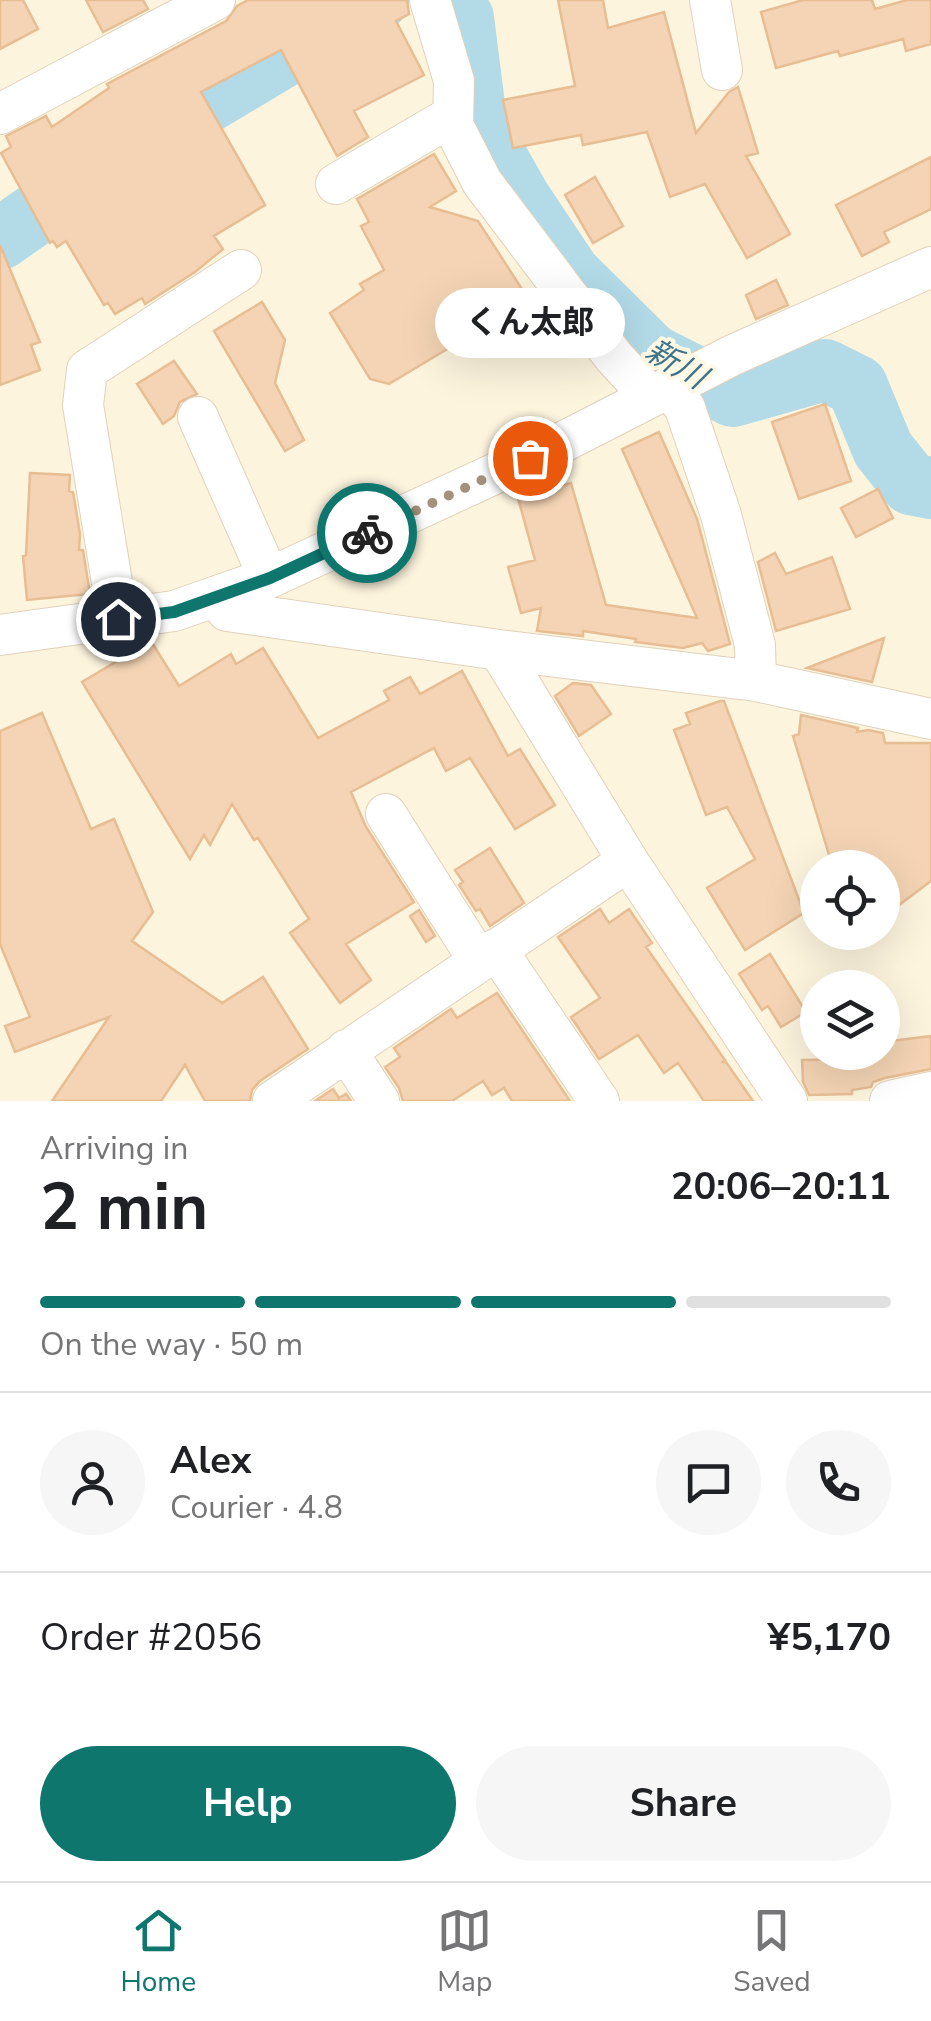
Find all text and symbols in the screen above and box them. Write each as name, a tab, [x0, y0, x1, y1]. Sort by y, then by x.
callout: くん太郎	[435, 288, 625, 358]
text: くん太郎	[466, 301, 594, 344]
water label: 新川	[637, 329, 717, 400]
pin	[488, 416, 573, 501]
icon: bag	[503, 431, 558, 486]
courier	[317, 483, 417, 583]
icon: bike	[340, 506, 395, 561]
pin	[76, 577, 161, 662]
icon: home	[91, 592, 146, 647]
map controls	[800, 850, 900, 1070]
button: locate	[800, 850, 900, 950]
button: layers	[800, 970, 900, 1070]
text: Arriving in	[40, 1127, 188, 1170]
text: 20:06–20:11	[671, 1161, 891, 1212]
text: 2 min	[40, 1163, 208, 1252]
text: On the way · 50 m	[40, 1323, 303, 1366]
button: person	[40, 1430, 145, 1535]
button: chat	[656, 1430, 761, 1535]
button: phone	[786, 1430, 891, 1535]
text: Alex	[170, 1435, 251, 1486]
text: Courier · 4.8	[170, 1486, 343, 1529]
text: Order #2056	[40, 1612, 262, 1663]
text: ¥5,170	[768, 1612, 891, 1663]
button: Help	[40, 1746, 456, 1861]
button: Share	[476, 1746, 891, 1861]
tab: Home	[120, 1903, 196, 2001]
tab: Map	[437, 1903, 492, 2001]
tab: Saved	[733, 1903, 811, 2001]

